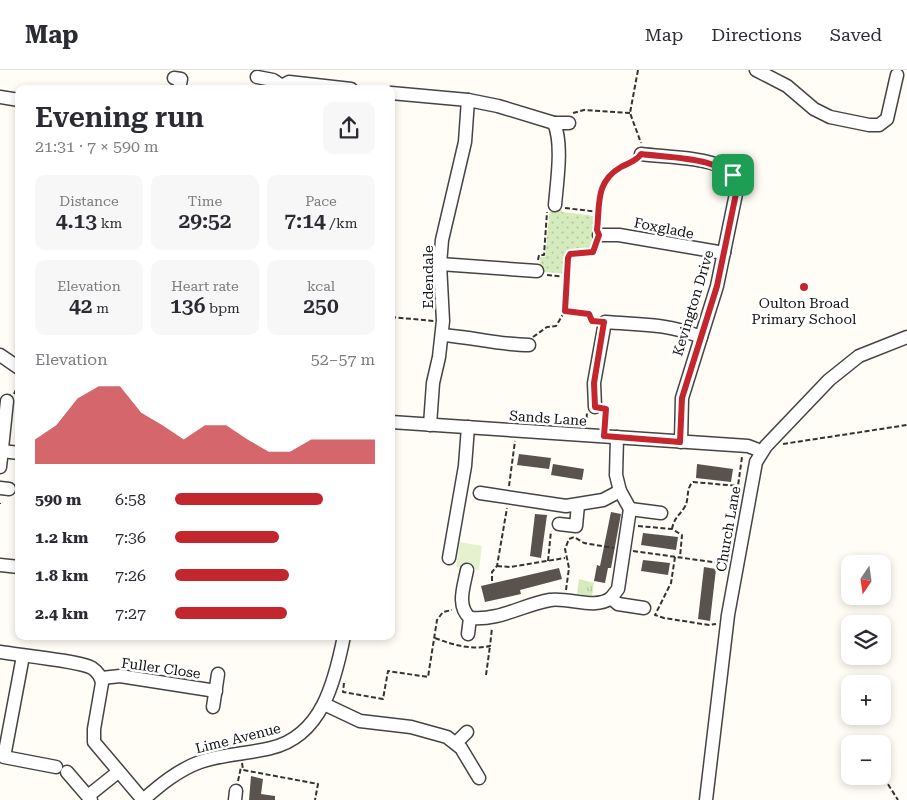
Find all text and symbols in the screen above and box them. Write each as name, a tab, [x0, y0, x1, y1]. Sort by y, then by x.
text: Map	[25, 21, 79, 49]
text: Map	[645, 24, 683, 45]
text: Directions	[711, 24, 802, 45]
text: Saved	[830, 24, 882, 45]
text: Evening run	[35, 101, 204, 134]
button: share	[323, 102, 375, 154]
text: 21:31 · 7 × 590 m	[35, 137, 159, 156]
pin	[712, 154, 754, 196]
icon: arrive	[719, 161, 747, 189]
text: Distance	[59, 193, 119, 209]
text: Time	[188, 193, 222, 209]
text: Pace	[305, 193, 337, 209]
text: 4.13	[56, 209, 97, 233]
text: 29:52	[178, 209, 232, 233]
text: 7:14	[284, 209, 326, 233]
street label: Foxglade	[633, 214, 696, 242]
text: km	[97, 215, 122, 231]
text: /km	[326, 215, 358, 231]
street label: Edendale	[420, 245, 436, 309]
street label: Kevington Drive	[669, 248, 717, 358]
text: Elevation	[57, 278, 121, 294]
text: Heart rate	[171, 278, 239, 294]
text: kcal	[307, 278, 335, 294]
marker: Oulton Broad Primary School	[798, 281, 810, 293]
text: 42	[69, 294, 93, 318]
text: 136	[170, 294, 205, 318]
text: 250	[303, 294, 339, 318]
place label: Oulton Broad Primary School	[752, 295, 857, 327]
text: m	[93, 300, 109, 316]
text: bpm	[205, 300, 240, 316]
text: Elevation	[35, 350, 108, 369]
text: 52–57 m	[311, 350, 375, 369]
street label: Sands Lane	[509, 407, 588, 429]
street label: Church Lane	[713, 485, 743, 573]
text: 590 m	[35, 490, 81, 509]
text: 6:58	[115, 490, 146, 509]
text: 1.2 km	[35, 528, 88, 547]
text: 7:36	[115, 528, 146, 547]
north arrow	[841, 555, 891, 605]
map controls	[841, 555, 891, 785]
text: 1.8 km	[35, 566, 88, 585]
text: 7:26	[115, 566, 146, 585]
text: 2.4 km	[35, 604, 88, 623]
text: 7:27	[115, 604, 146, 623]
button: layers	[841, 615, 891, 665]
street label: Fuller Close	[120, 655, 202, 682]
button: +	[841, 675, 891, 725]
street label: Lime Avenue	[194, 720, 283, 756]
button: −	[841, 735, 891, 785]

